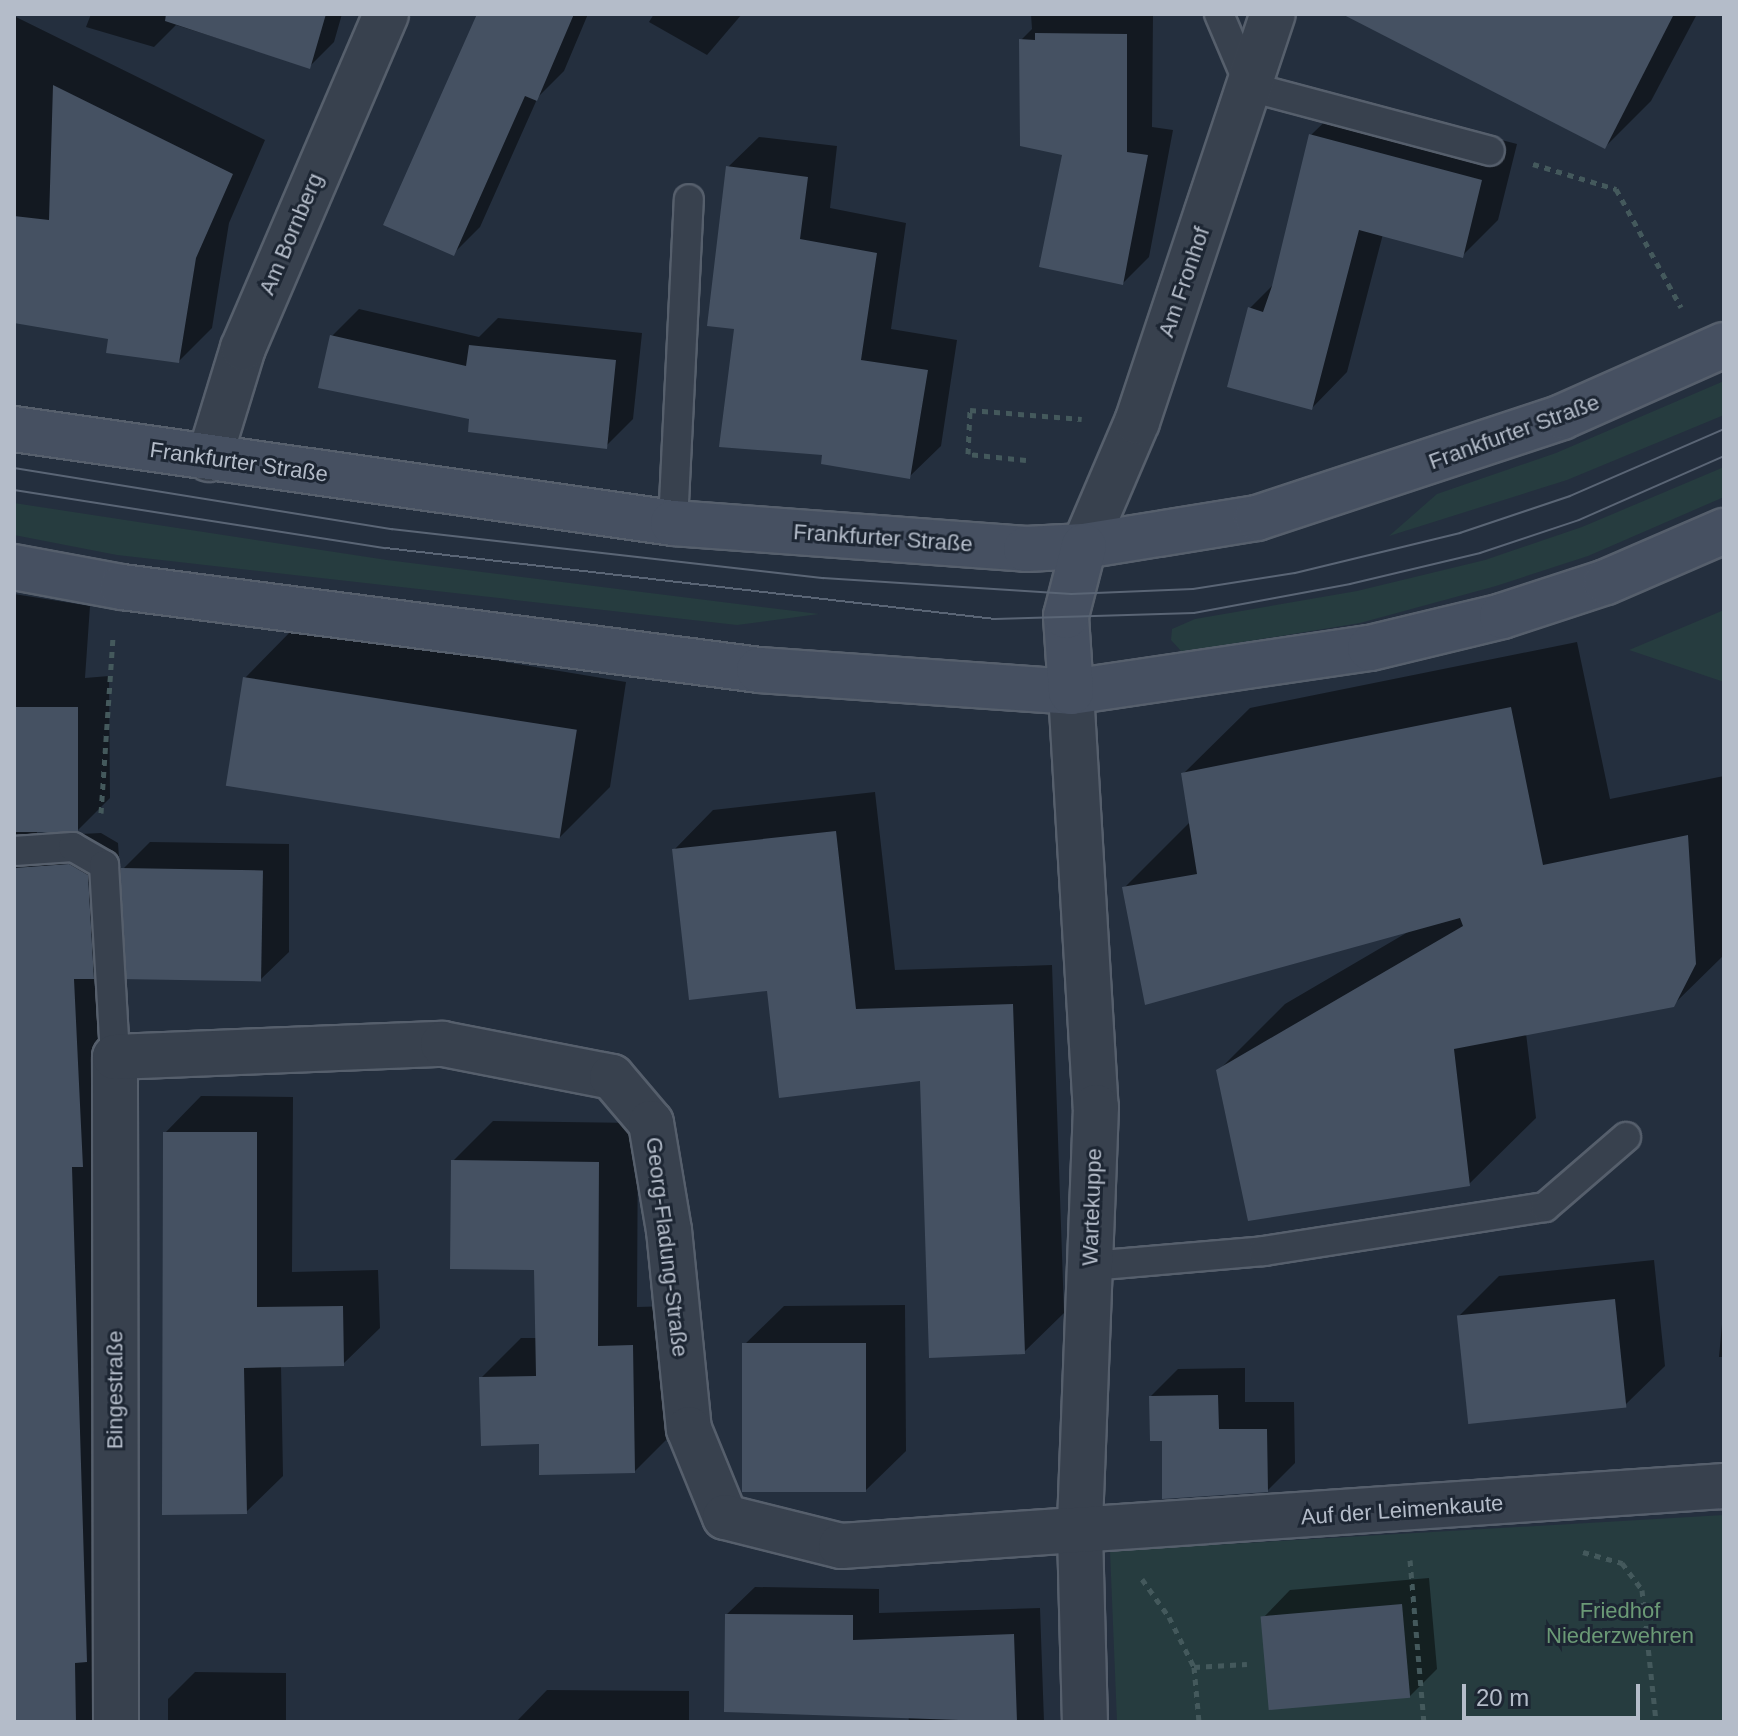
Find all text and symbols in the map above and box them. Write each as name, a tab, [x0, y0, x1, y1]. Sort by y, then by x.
street label: Am Bornberg	[254, 169, 328, 299]
street label: Am Fronhof	[1153, 223, 1215, 341]
street label: Frankfurter Straße	[1425, 389, 1603, 475]
street label: Frankfurter Straße	[148, 436, 330, 488]
street label: Frankfurter Straße	[792, 519, 974, 557]
street label: Georg-Fladung-Straße	[640, 1136, 694, 1358]
street label: Wartekuppe	[1077, 1148, 1107, 1266]
street label: Bingestraße	[102, 1331, 128, 1449]
street label: Auf der Leimenkaute	[1300, 1490, 1504, 1530]
park label: Friedhof Niederzwehren	[1546, 1597, 1694, 1648]
scale bar	[1466, 1668, 1644, 1718]
text: 20 m	[1476, 1684, 1529, 1711]

